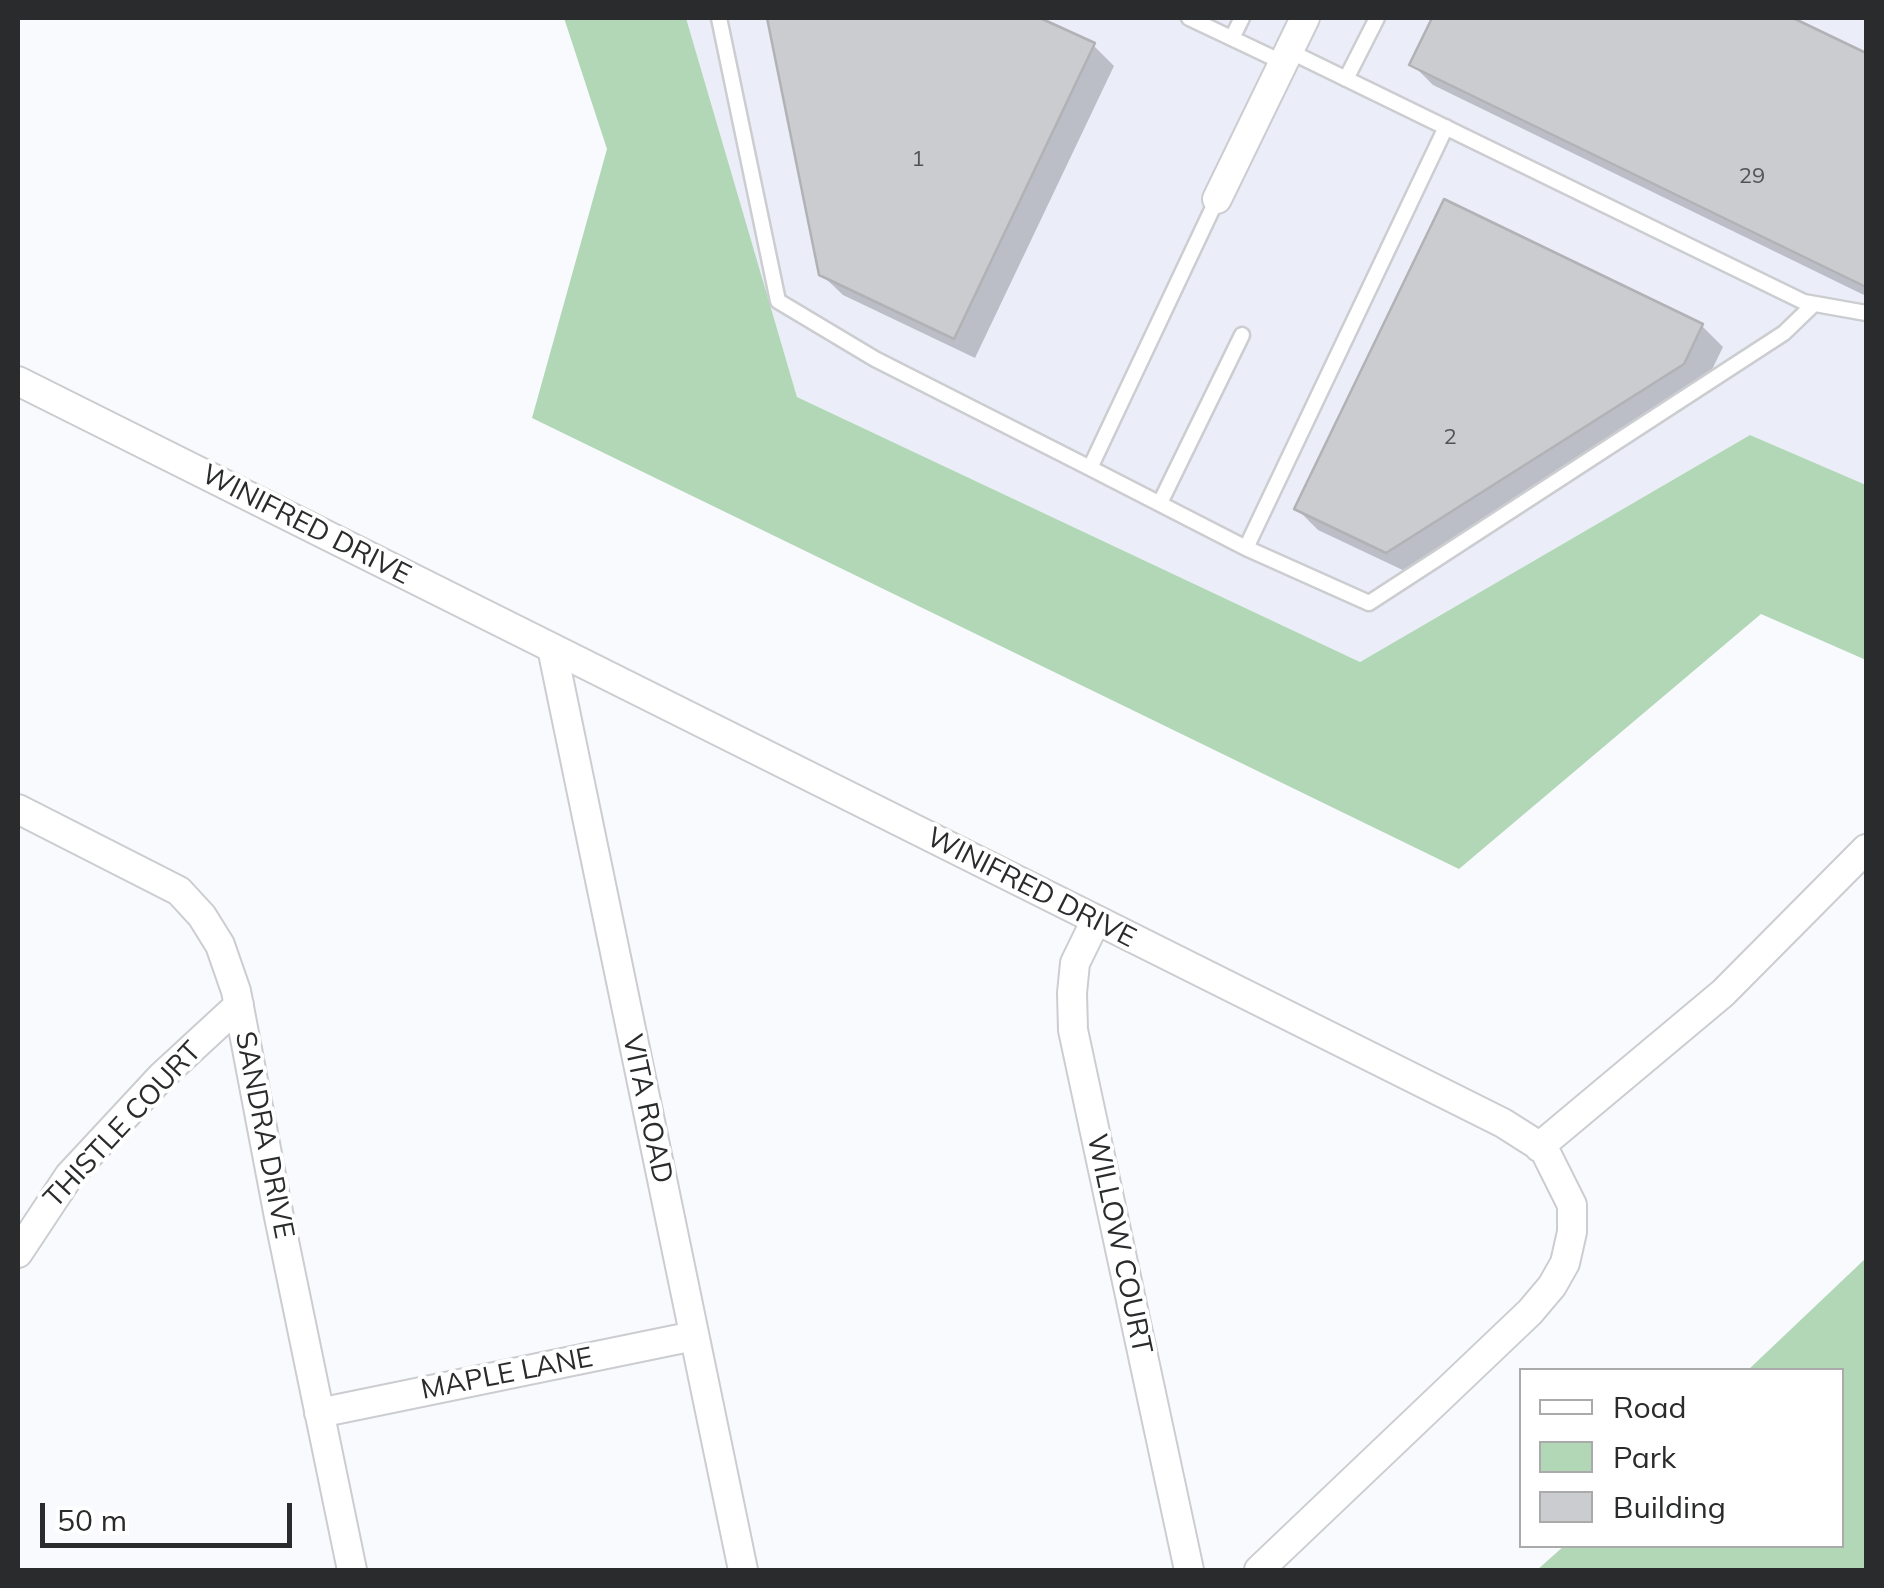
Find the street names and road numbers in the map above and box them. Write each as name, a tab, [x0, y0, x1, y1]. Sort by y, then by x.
street label: WINIFRED DRIVE	[196, 458, 416, 592]
street label: WINIFRED DRIVE	[921, 821, 1141, 955]
street label: SANDRA DRIVE	[227, 1029, 301, 1241]
street label: VITA ROAD	[615, 1031, 679, 1187]
street label: THISTLE COURT	[37, 1035, 209, 1215]
street label: WILLOW COURT	[1079, 1131, 1159, 1357]
street label: MAPLE LANE	[418, 1341, 596, 1407]

